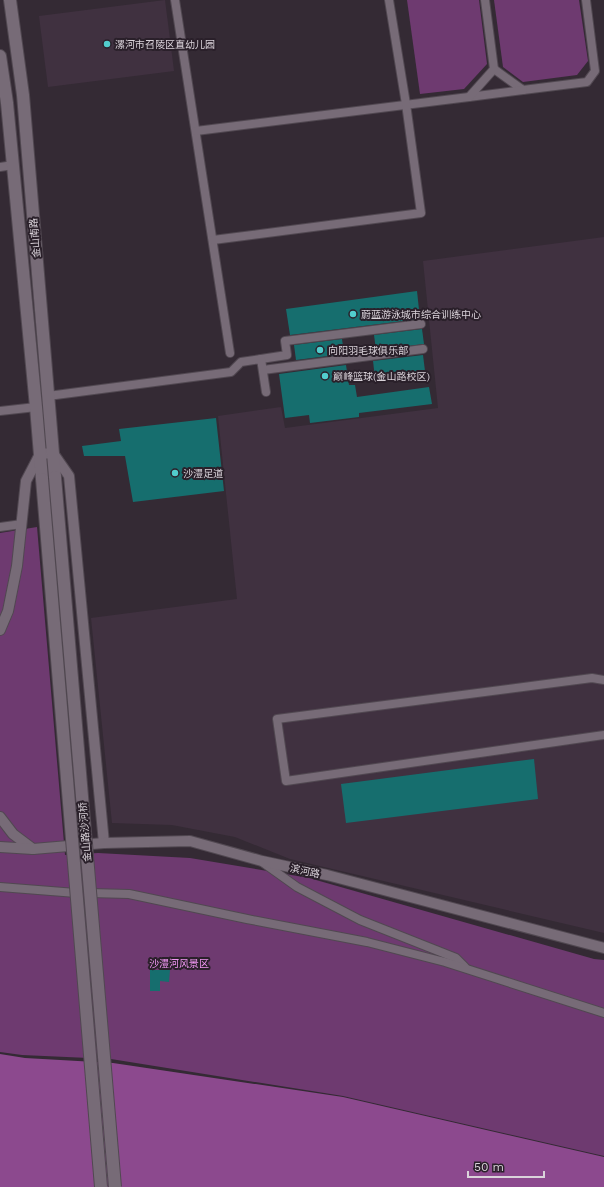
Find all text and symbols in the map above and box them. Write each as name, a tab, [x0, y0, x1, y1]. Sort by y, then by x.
marker: 漯河市召陵区直幼儿园	[102, 39, 112, 49]
place label: 漯河市召陵区直幼儿园	[115, 39, 215, 50]
street label: 金山南路	[28, 218, 42, 258]
marker: 蔚蓝游泳城市综合训练中心	[348, 309, 358, 319]
place label: 蔚蓝游泳城市综合训练中心	[361, 309, 481, 320]
marker: 向阳羽毛球俱乐部	[315, 345, 325, 355]
place label: 向阳羽毛球俱乐部	[328, 345, 408, 356]
marker: 巅峰篮球(金山路校区)	[320, 371, 330, 381]
place label: 巅峰篮球(金山路校区)	[333, 371, 430, 382]
marker: 沙澧足道	[170, 468, 180, 478]
place label: 沙澧足道	[183, 468, 223, 479]
street label: 金山路沙河桥	[77, 802, 93, 862]
street label: 滨河路	[289, 863, 321, 879]
park label: 沙澧河风景区	[149, 958, 209, 969]
scale bar	[468, 1153, 544, 1179]
text: 50 m	[474, 1160, 504, 1174]

